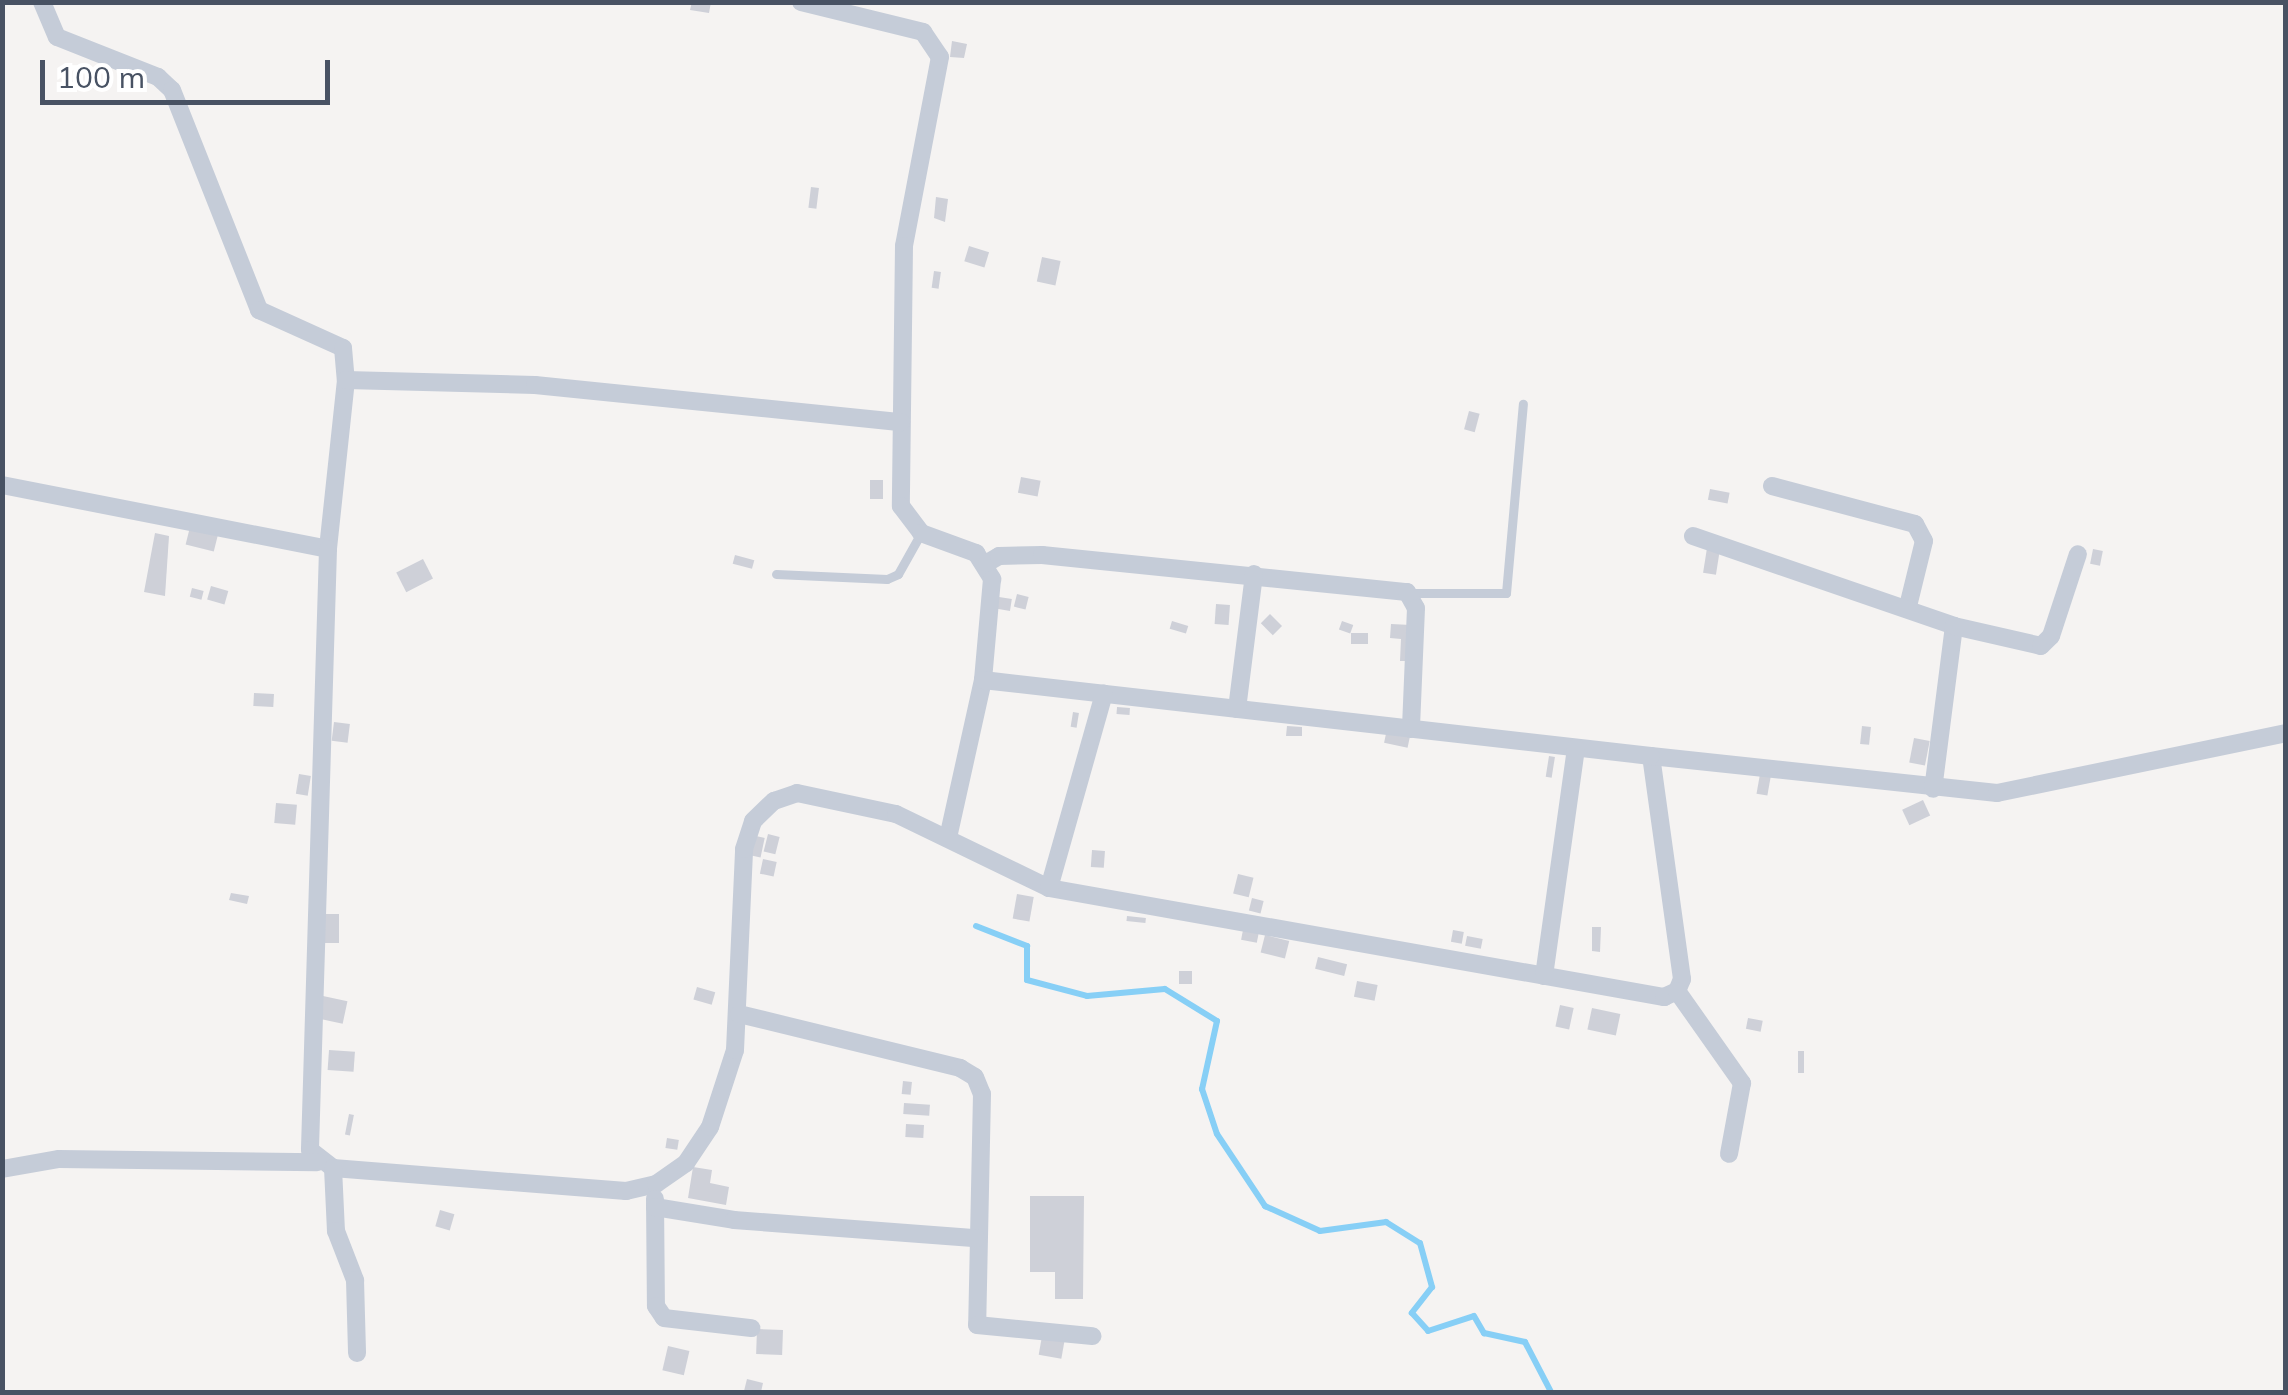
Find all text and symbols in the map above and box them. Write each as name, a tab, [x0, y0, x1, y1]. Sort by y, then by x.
scale bar	[45, 40, 335, 102]
text: 100 m	[57, 58, 145, 96]

